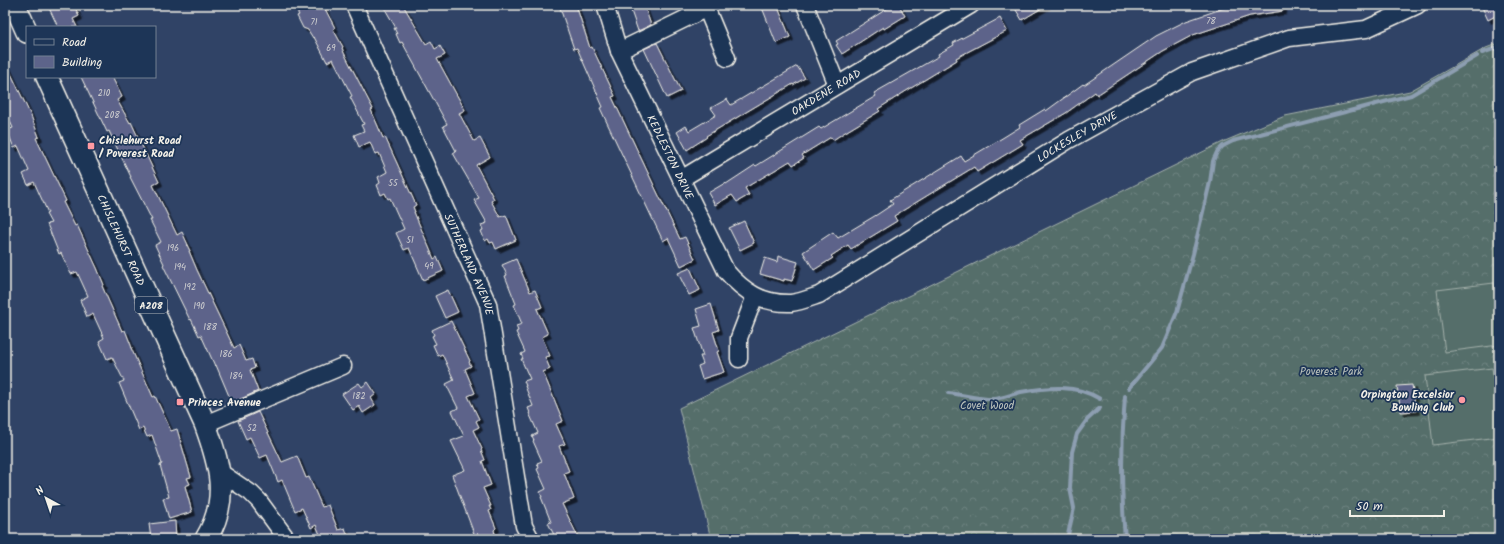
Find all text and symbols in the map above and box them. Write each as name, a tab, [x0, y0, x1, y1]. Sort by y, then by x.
house number: 78	[1206, 14, 1216, 29]
house number: 71	[311, 15, 318, 30]
legend	[26, 26, 156, 78]
text: Road	[62, 33, 87, 52]
house number: 69	[326, 41, 336, 56]
text: Building	[62, 53, 102, 72]
street label: OAKDENE ROAD	[788, 65, 865, 121]
house number: 210	[98, 86, 111, 101]
street label: LOCKESLEY DRIVE	[1034, 107, 1122, 168]
house number: 208	[104, 108, 120, 123]
street label: KEDLESTON DRIVE	[641, 112, 698, 203]
place label: Chislehurst Road / Poverest Road	[98, 132, 182, 163]
marker: Chislehurst Road / Poverest Road	[86, 141, 96, 151]
house number: 55	[388, 176, 399, 191]
street label: CHISLEHURST ROAD	[92, 191, 149, 289]
street label: SUTHERLAND AVENUE	[439, 211, 498, 317]
house number: 51	[406, 233, 414, 248]
house number: 196	[167, 241, 179, 256]
house number: 49	[424, 259, 434, 274]
house number: 194	[174, 260, 186, 275]
house number: 192	[184, 280, 196, 295]
road number: A208	[135, 297, 167, 313]
house number: 190	[193, 299, 205, 314]
house number: 188	[203, 320, 217, 335]
house number: 186	[219, 347, 233, 362]
park label: Poverest Park	[1300, 363, 1363, 381]
house number: 184	[229, 369, 243, 384]
place label: Orpington Excelsior Bowling Club	[1361, 386, 1455, 417]
house number: 182	[352, 389, 366, 404]
place label: Princes Avenue	[188, 394, 261, 412]
marker: Orpington Excelsior Bowling Club	[1457, 395, 1467, 405]
marker: Princes Avenue	[175, 397, 185, 407]
park label: Covet Wood	[960, 397, 1014, 415]
house number: 52	[247, 421, 257, 436]
north arrow	[26, 478, 66, 518]
text: N	[32, 482, 49, 500]
scale bar	[1350, 492, 1444, 518]
text: 50 m	[1356, 497, 1383, 516]

